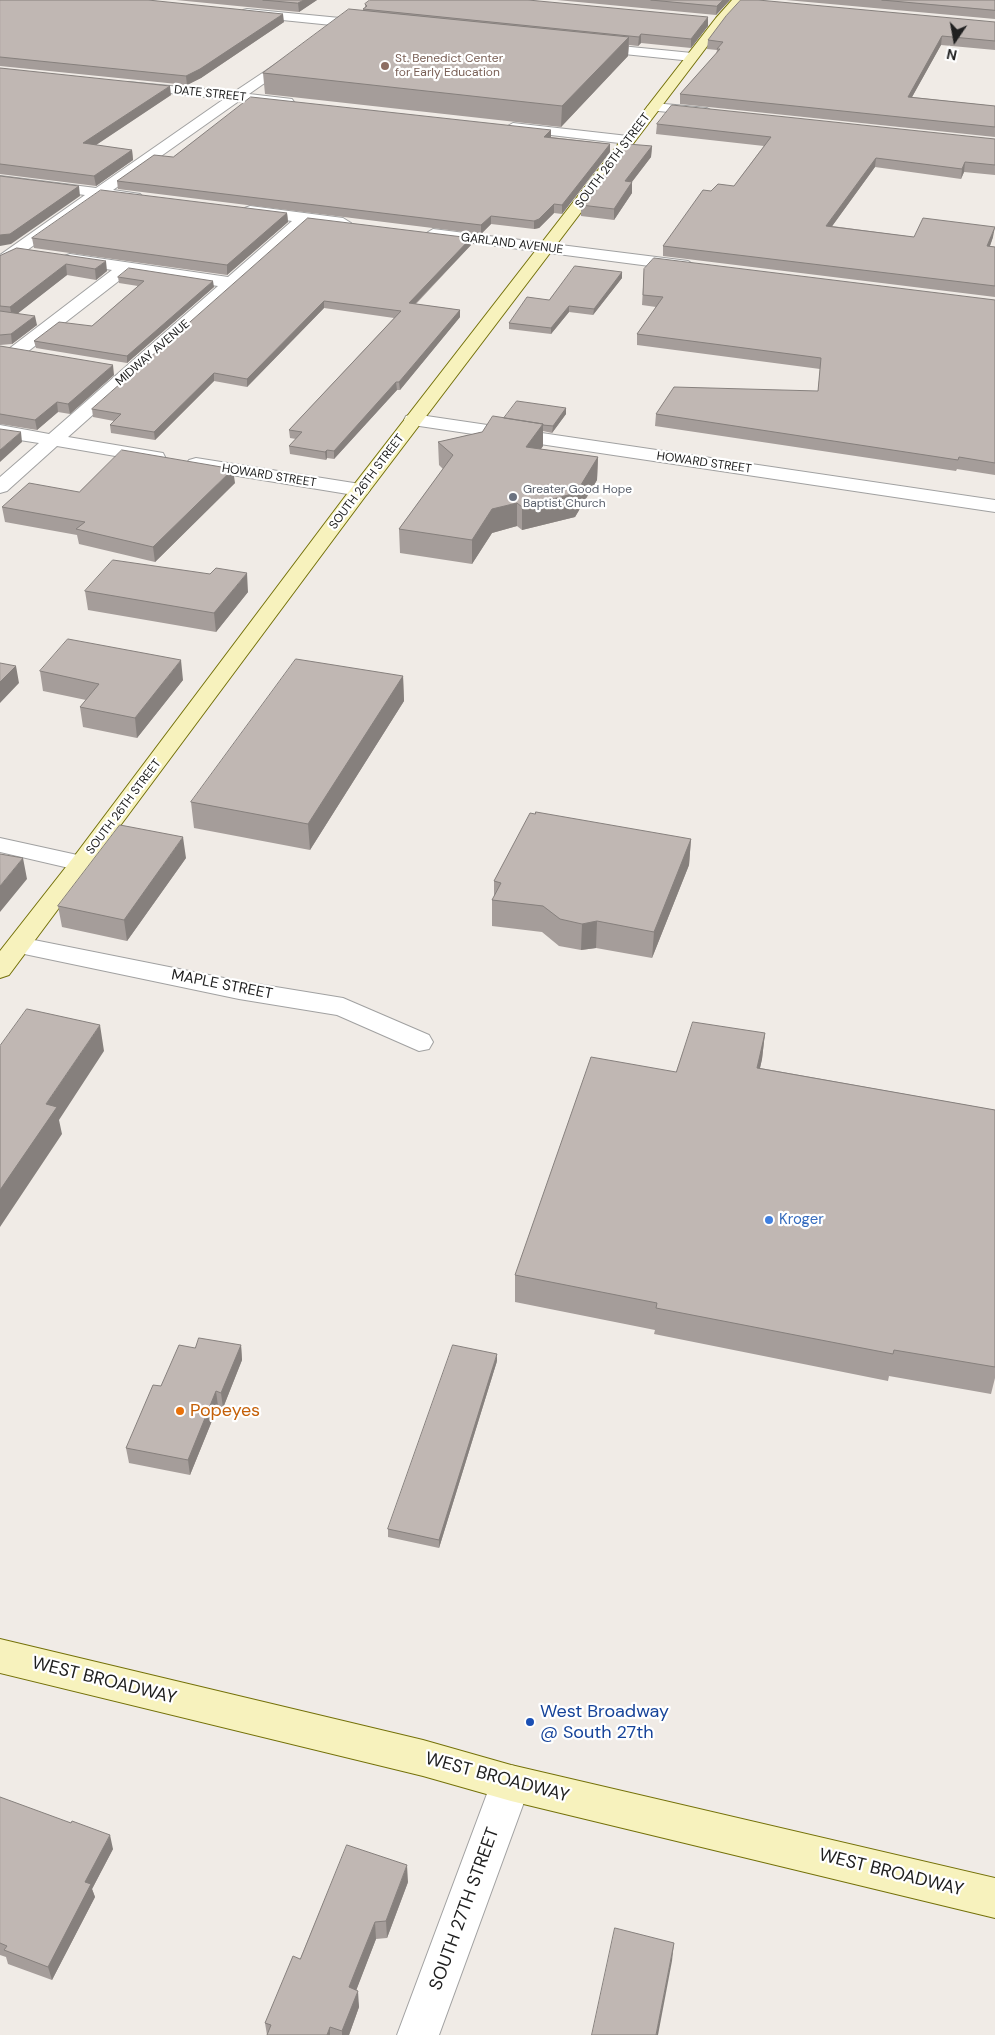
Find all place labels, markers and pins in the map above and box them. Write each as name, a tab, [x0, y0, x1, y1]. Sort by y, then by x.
place label: St. Benedict Center for Early Education	[395, 52, 503, 80]
marker: St. Benedict Center for Early Education	[379, 60, 391, 72]
place label: Greater Good Hope Baptist Church	[523, 483, 632, 511]
marker: Greater Good Hope Baptist Church	[507, 491, 519, 503]
place label: Kroger	[779, 1211, 824, 1229]
marker: Kroger	[763, 1214, 775, 1226]
place label: Popeyes	[190, 1400, 260, 1422]
marker: Popeyes	[174, 1405, 186, 1417]
place label: West Broadway @ South 27th	[540, 1701, 669, 1744]
marker: West Broadway @ South 27th	[524, 1716, 536, 1728]

